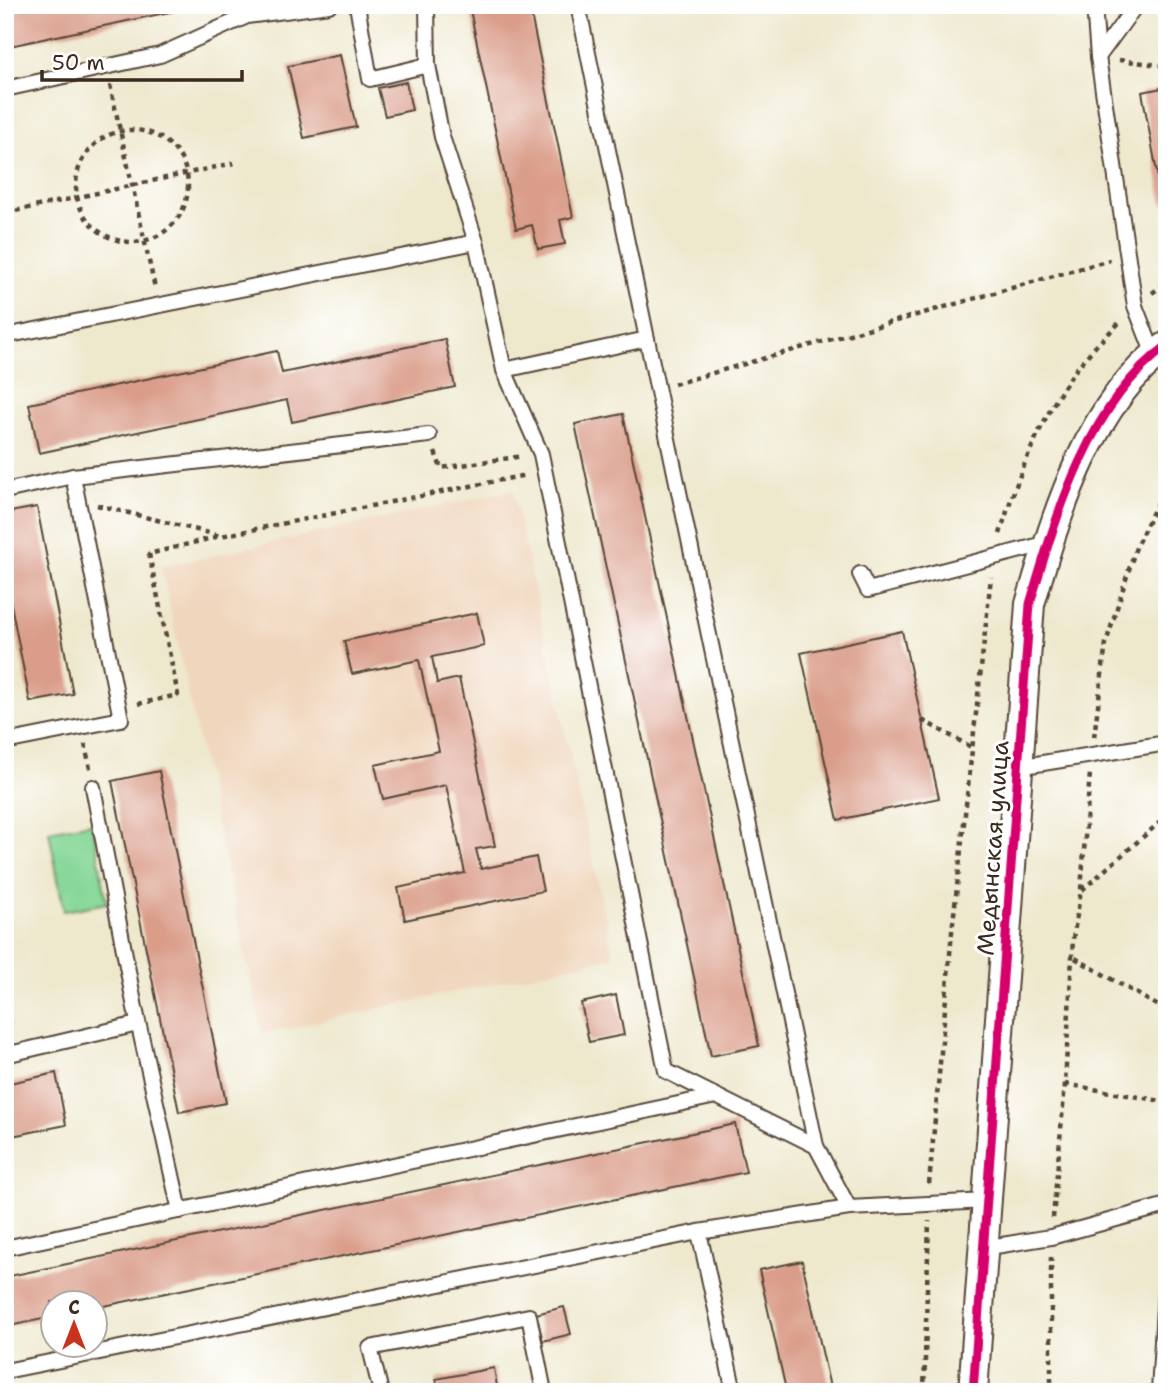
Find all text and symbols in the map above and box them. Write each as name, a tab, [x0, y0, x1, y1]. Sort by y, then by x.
scale bar	[42, 38, 242, 82]
text: 50 m	[52, 49, 105, 77]
street label: Медынская улица	[970, 739, 1016, 957]
north arrow	[38, 1288, 108, 1358]
text: С	[68, 1295, 80, 1320]

